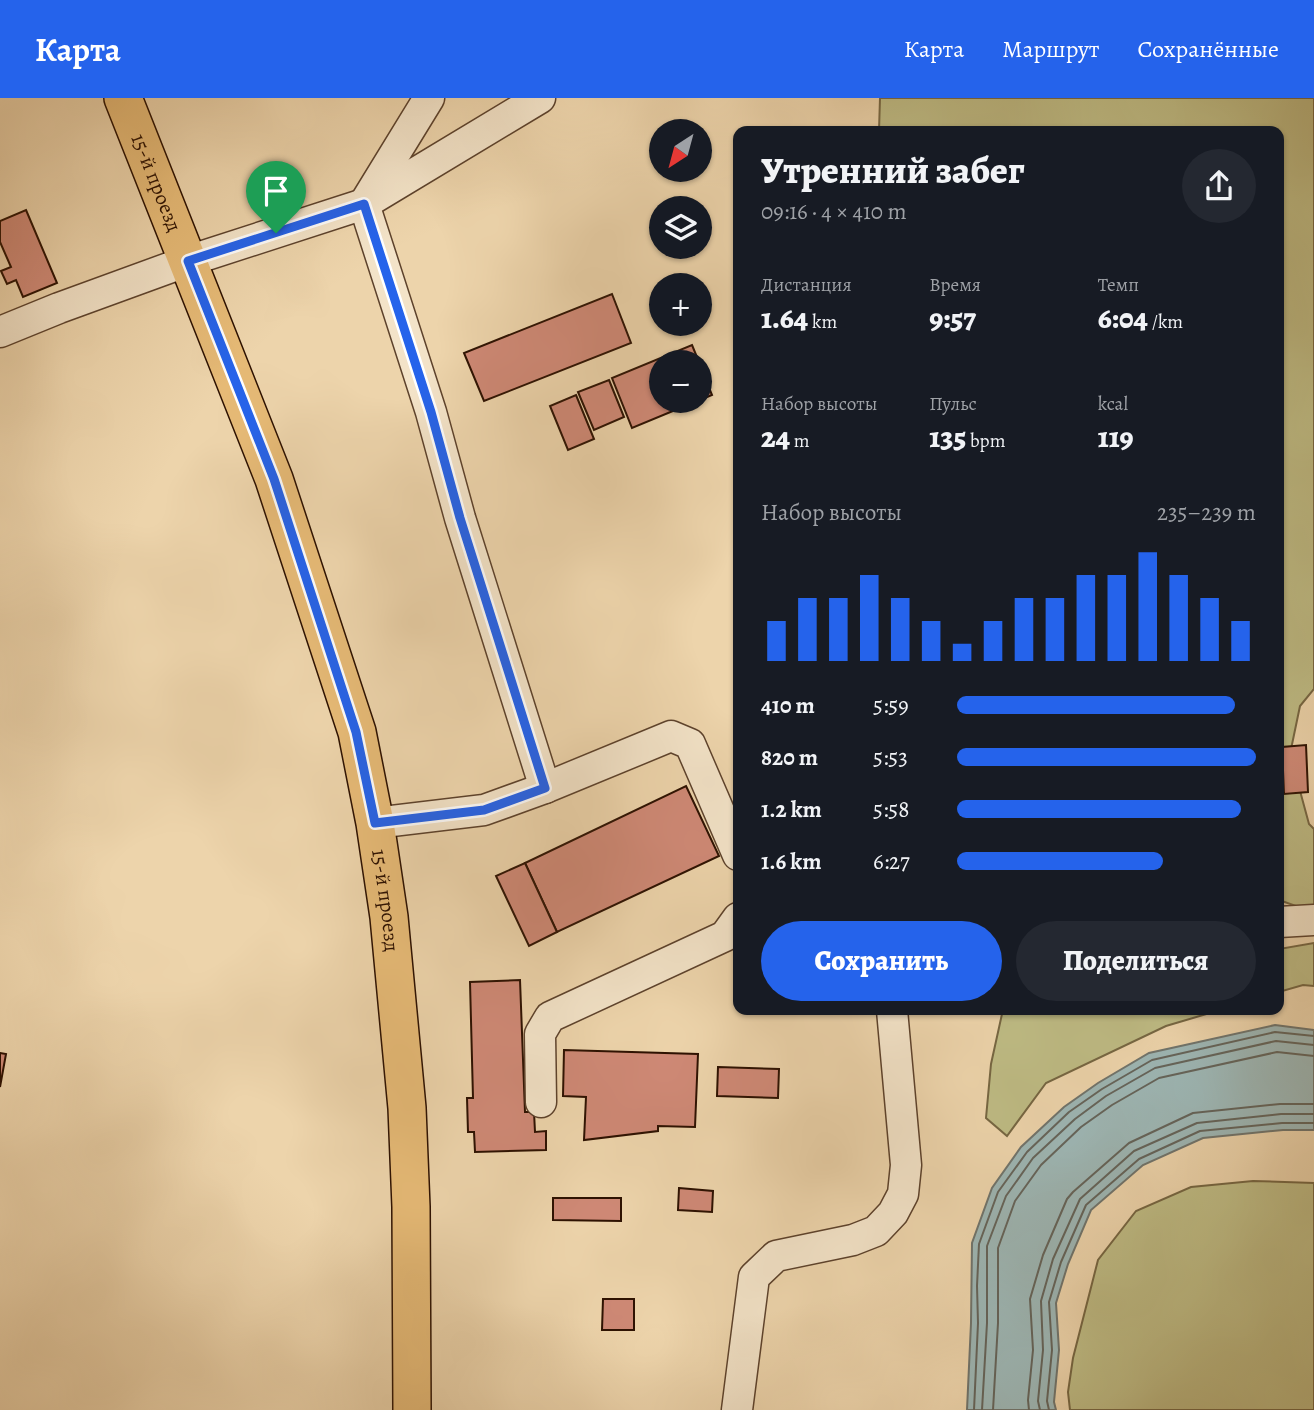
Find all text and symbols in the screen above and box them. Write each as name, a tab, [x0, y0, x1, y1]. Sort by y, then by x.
text: Карта	[35, 27, 121, 72]
text: Карта	[904, 33, 964, 65]
text: Маршрут	[1002, 33, 1100, 65]
text: Сохранённые	[1138, 33, 1279, 65]
north arrow	[649, 119, 712, 182]
map controls	[649, 119, 712, 413]
street label: 15-й проезд	[124, 129, 189, 236]
text: Утренний забег	[761, 144, 1025, 196]
button: share	[1182, 149, 1256, 223]
pin	[246, 161, 306, 233]
icon: arrive	[257, 172, 295, 210]
button: layers	[649, 196, 712, 259]
text: 09:16 · 4 × 410 m	[761, 196, 907, 227]
text: Дистанция	[761, 272, 852, 298]
text: Время	[929, 272, 981, 298]
text: Темп	[1098, 272, 1139, 298]
button: +	[649, 273, 712, 336]
text: 1.64	[761, 298, 808, 338]
text: 9:57	[929, 298, 976, 338]
text: 6:04	[1098, 298, 1148, 338]
text: km	[808, 309, 837, 335]
text: /km	[1148, 309, 1183, 335]
button: −	[649, 350, 712, 413]
text: Набор высоты	[761, 391, 877, 417]
text: Пульс	[929, 391, 977, 417]
text: kcal	[1098, 391, 1128, 417]
text: 24	[761, 417, 790, 457]
text: 135	[929, 417, 966, 457]
text: 119	[1098, 417, 1134, 457]
text: m	[790, 428, 810, 454]
text: bpm	[966, 428, 1005, 454]
text: Набор высоты	[761, 497, 902, 528]
text: 235–239 m	[1157, 497, 1256, 528]
text: 410 m	[761, 690, 815, 721]
text: 5:59	[873, 690, 909, 721]
text: 820 m	[761, 742, 818, 773]
text: 5:53	[873, 742, 908, 773]
text: 1.2 km	[761, 794, 822, 825]
text: 5:58	[873, 794, 909, 825]
text: 1.6 km	[761, 846, 821, 877]
text: 6:27	[873, 846, 910, 877]
street label: 15-й проезд	[365, 847, 406, 953]
button: Сохранить	[761, 921, 1002, 1001]
button: Поделиться	[1016, 921, 1256, 1001]

